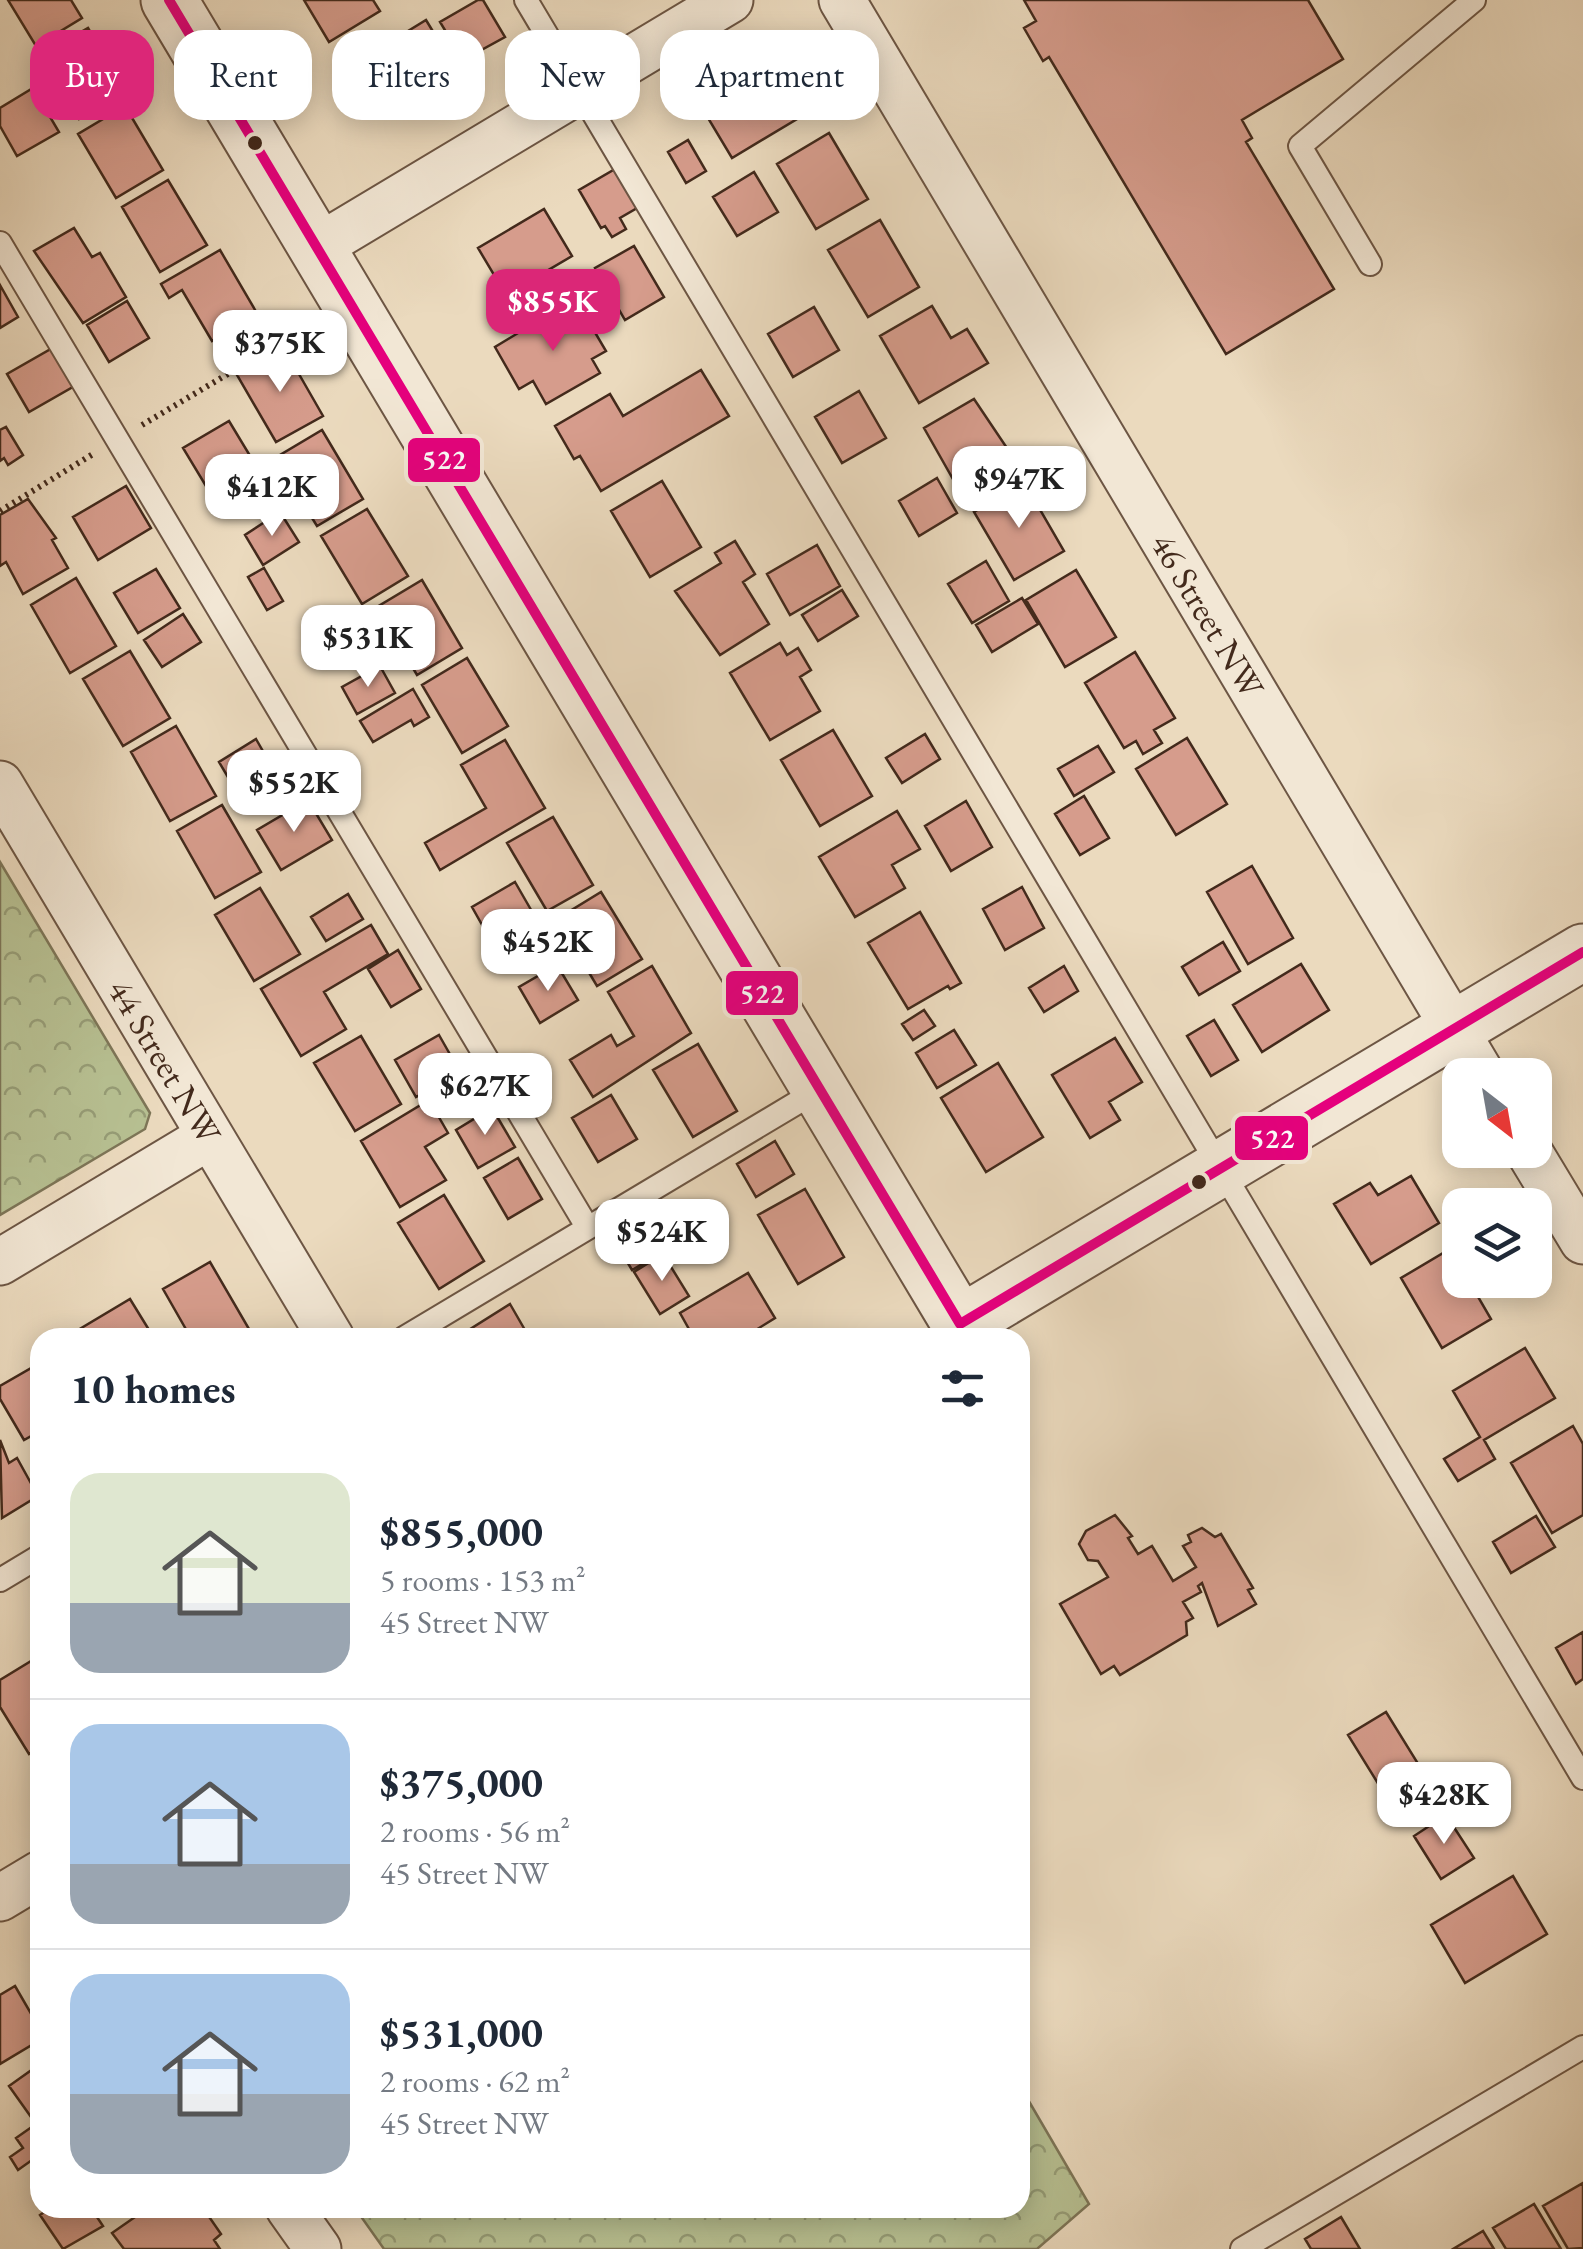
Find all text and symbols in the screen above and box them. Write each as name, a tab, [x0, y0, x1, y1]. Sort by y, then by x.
chip: Buy	[30, 30, 154, 120]
chip: Rent	[174, 30, 312, 120]
chip: Filters	[332, 30, 485, 120]
chip: New	[505, 30, 640, 120]
chip: Apartment	[660, 30, 879, 120]
unlabelled marker	[245, 133, 265, 153]
pin: $855K	[483, 269, 623, 354]
text: $855K	[508, 280, 598, 322]
pin: $375K	[210, 310, 350, 395]
text: $375K	[235, 321, 325, 363]
line badge: 522	[406, 436, 482, 484]
text: 522	[422, 441, 466, 477]
pin: $947K	[949, 446, 1089, 531]
pin: $412K	[202, 454, 342, 539]
text: $947K	[974, 457, 1064, 499]
text: $412K	[227, 465, 317, 507]
street label: 46 Street NW	[1141, 524, 1275, 706]
pin: $531K	[298, 605, 438, 690]
text: $531K	[323, 616, 413, 658]
pin: $552K	[224, 750, 364, 835]
text: $552K	[249, 761, 339, 803]
pin: $452K	[478, 909, 618, 994]
text: $452K	[503, 920, 593, 962]
line badge: 522	[724, 969, 800, 1017]
street label: 44 Street NW	[98, 970, 232, 1152]
text: 522	[740, 975, 784, 1011]
pin: $627K	[415, 1053, 555, 1138]
north arrow	[1442, 1058, 1552, 1168]
map controls	[1442, 1058, 1552, 1298]
text: $627K	[440, 1064, 530, 1106]
line badge: 522	[1233, 1114, 1310, 1162]
text: 522	[1250, 1120, 1294, 1156]
unlabelled marker	[1189, 1172, 1209, 1192]
button: layers	[1442, 1188, 1552, 1298]
pin: $524K	[592, 1199, 732, 1284]
text: $524K	[617, 1210, 707, 1252]
text: 10 homes	[70, 1361, 236, 1416]
icon: filters	[935, 1361, 990, 1416]
text: $855,000	[380, 1504, 543, 1559]
icon: home	[150, 1513, 270, 1633]
text: 5 rooms · 153 m²	[380, 1559, 586, 1601]
text: 45 Street NW	[380, 1601, 548, 1643]
text: $375,000	[380, 1755, 543, 1810]
pin: $428K	[1374, 1762, 1514, 1847]
icon: home	[150, 1764, 270, 1884]
text: $428K	[1399, 1773, 1489, 1815]
text: 2 rooms · 56 m²	[380, 1810, 570, 1852]
text: 45 Street NW	[380, 1852, 548, 1894]
text: $531,000	[380, 2005, 543, 2060]
icon: home	[150, 2014, 270, 2134]
text: 2 rooms · 62 m²	[380, 2060, 570, 2102]
text: 45 Street NW	[380, 2102, 548, 2144]

